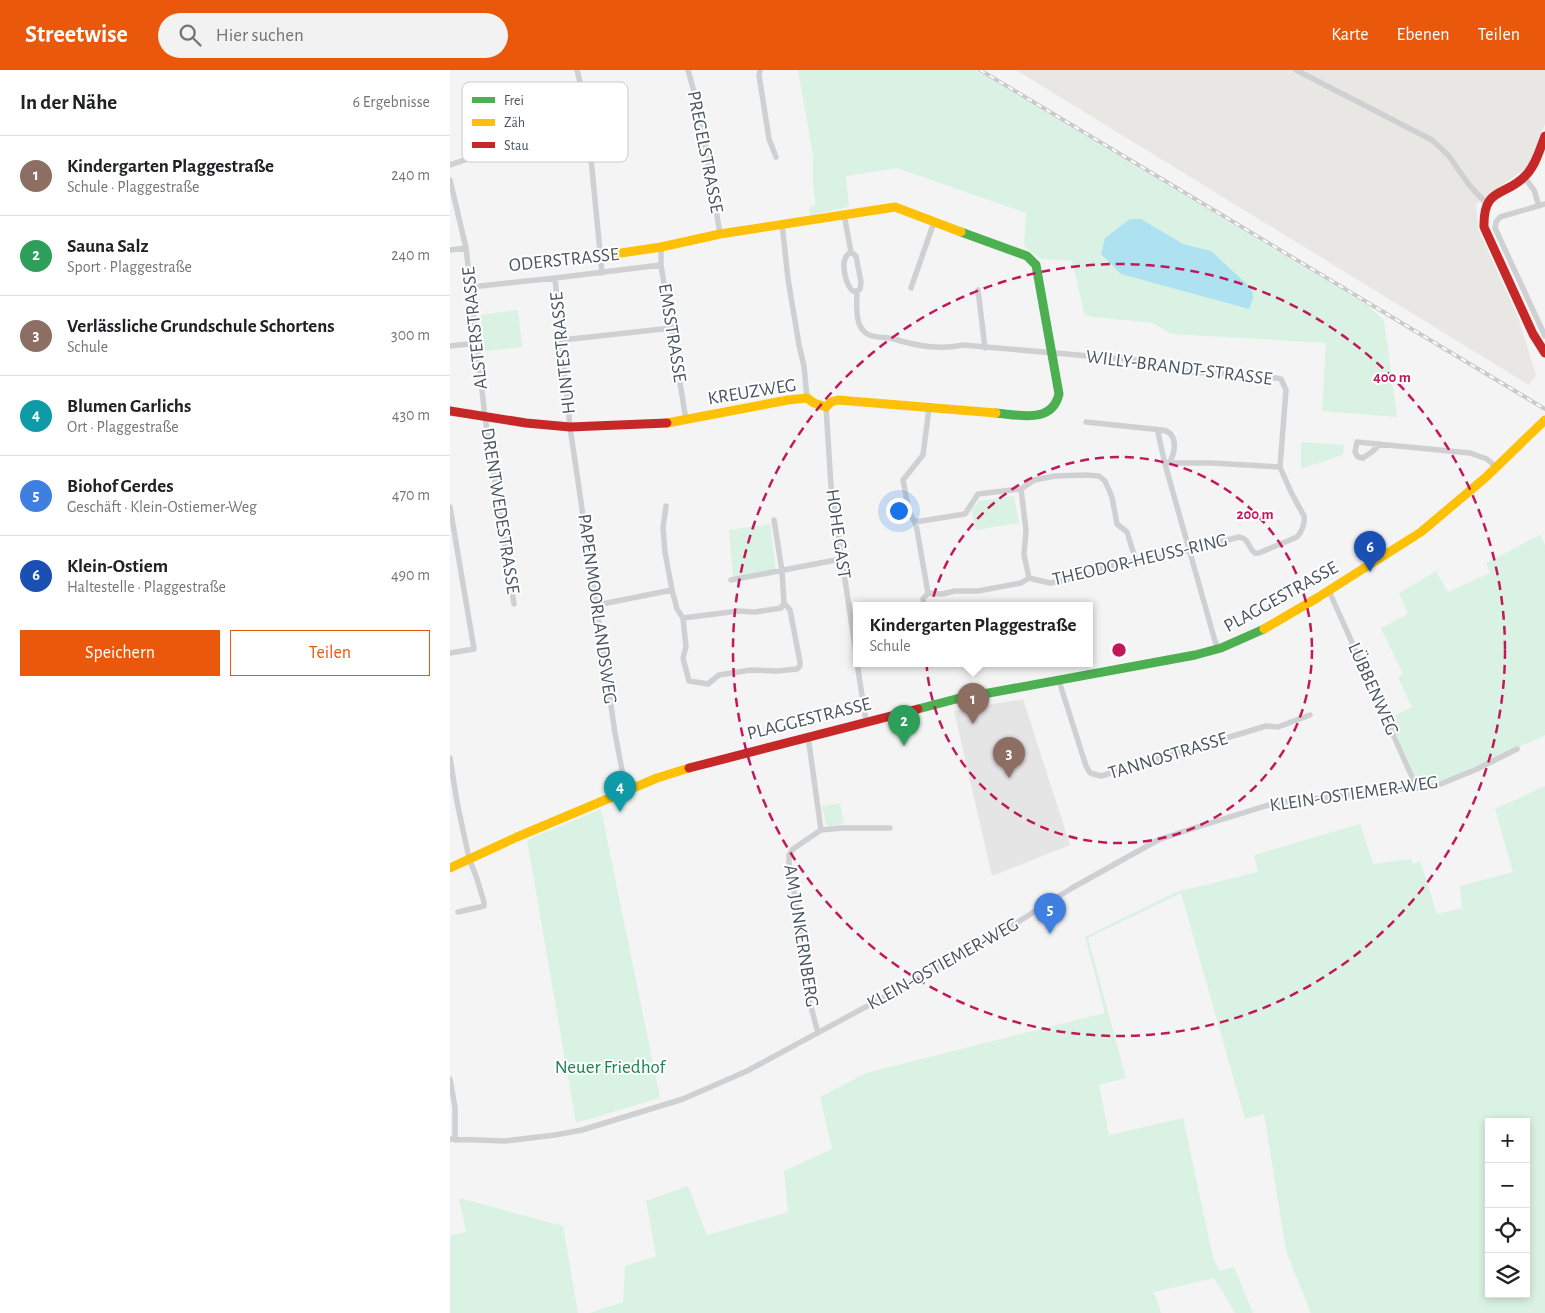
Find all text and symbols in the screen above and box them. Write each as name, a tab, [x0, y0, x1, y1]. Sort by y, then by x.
search box	[158, 13, 508, 58]
icon: search	[176, 21, 204, 49]
text: Streetwise	[25, 23, 128, 47]
text: Hier suchen	[216, 26, 304, 45]
text: Karte	[1331, 26, 1369, 44]
text: Ebenen	[1397, 26, 1450, 44]
text: Teilen	[1478, 26, 1520, 44]
legend	[462, 82, 628, 162]
street label: PREGELSTRASSE	[684, 89, 726, 215]
text: In der Nähe	[20, 92, 117, 113]
text: 6 Ergebnisse	[353, 94, 430, 110]
text: Frei	[504, 94, 524, 108]
text: Zäh	[504, 116, 525, 130]
text: Stau	[504, 139, 529, 153]
text: Kindergarten Plaggestraße	[67, 157, 274, 176]
text: 1	[33, 167, 39, 183]
text: 240 m	[391, 167, 430, 183]
text: Schule · Plaggestraße	[67, 179, 199, 195]
text: Sauna Salz	[67, 237, 149, 256]
street label: ODERSTRASSE	[508, 245, 620, 275]
text: 2	[32, 247, 40, 263]
text: 240 m	[391, 247, 430, 263]
text: Sport · Plaggestraße	[67, 259, 192, 275]
street label: ALSTERSTRASSE	[459, 266, 491, 390]
street label: EMSSTRASSE	[655, 282, 689, 384]
street label: HUNTESTRASSE	[547, 291, 579, 415]
text: Verlässliche Grundschule Schortens	[67, 317, 335, 336]
text: 3	[33, 327, 39, 343]
text: 300 m	[391, 327, 430, 343]
text: Schule	[67, 339, 108, 355]
street label: WILLY-BRANDT-STRASSE	[1085, 347, 1273, 389]
text: 400 m	[1373, 370, 1411, 385]
street label: KREUZWEG	[706, 376, 798, 408]
text: Blumen Garlichs	[67, 397, 191, 416]
text: 4	[32, 407, 40, 423]
text: 430 m	[392, 407, 430, 423]
text: Ort · Plaggestraße	[67, 419, 179, 435]
street label: DRENTWEDESTRASSE	[477, 426, 523, 596]
text: Biohof Gerdes	[67, 477, 174, 496]
text: 5	[33, 487, 39, 503]
text: 470 m	[392, 487, 430, 503]
street label: HOHE GAST	[822, 488, 854, 580]
your location	[886, 498, 912, 524]
text: Geschäft · Klein-Ostiemer-Weg	[67, 499, 257, 515]
text: 200 m	[1236, 507, 1274, 522]
street label: PAPENMOORLANDSWEG	[574, 513, 620, 705]
street label: THEODOR-HEUSS-RING	[1051, 531, 1229, 589]
pin: 6	[1354, 531, 1386, 572]
text: Klein-Ostiem	[67, 557, 168, 576]
street label: PLAGGESTRASSE	[1221, 558, 1341, 636]
text: 6	[32, 567, 40, 583]
text: 490 m	[391, 567, 430, 583]
text: Haltestelle · Plaggestraße	[67, 579, 226, 595]
popup	[853, 602, 1093, 667]
text: Kindergarten Plaggestraße	[870, 616, 1076, 635]
button: Speichern	[20, 630, 220, 676]
button: Teilen	[230, 630, 430, 676]
text: Schule	[870, 638, 911, 654]
street label: LÜBBENWEG	[1344, 639, 1403, 738]
centre of rings	[1110, 641, 1128, 659]
pin: 1	[957, 683, 989, 724]
street label: PLAGGESTRASSE	[745, 694, 873, 744]
pin: 2	[888, 705, 920, 746]
street label: TANNOSTRASSE	[1106, 729, 1230, 783]
pin: 3	[993, 737, 1025, 778]
pin: 4	[604, 771, 636, 812]
street label: KLEIN-OSTIEMER-WEG	[1269, 773, 1439, 815]
street label: AM JUNKERNBERG	[780, 863, 822, 1009]
pin: 5	[1034, 893, 1066, 934]
street label: KLEIN-OSTIEMER-WEG	[864, 914, 1022, 1014]
park label: Neuer Friedhof	[555, 1058, 667, 1077]
map controls	[1485, 1118, 1530, 1298]
button: +	[1485, 1118, 1530, 1163]
button: −	[1485, 1163, 1530, 1208]
button: locate	[1485, 1208, 1530, 1253]
button: layers	[1485, 1253, 1530, 1298]

